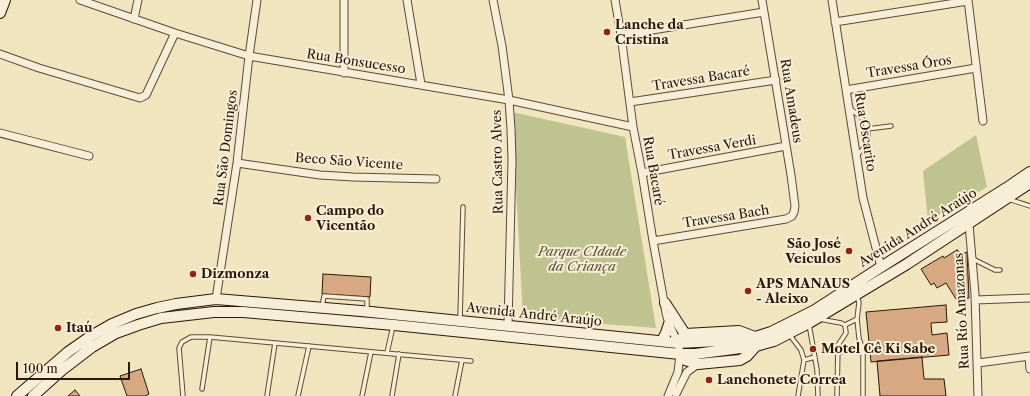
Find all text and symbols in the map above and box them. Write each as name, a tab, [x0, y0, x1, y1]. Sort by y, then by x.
place label: Lanche da Cristina	[615, 17, 684, 48]
marker: Lanche da Cristina	[602, 27, 612, 37]
street label: Rua Bonsucesso	[305, 46, 407, 78]
street label: Travessa Óros	[865, 53, 953, 81]
street label: Rua Amadeus	[777, 58, 805, 144]
street label: Travessa Bacaré	[651, 64, 751, 94]
street label: Rua São Domingos	[211, 89, 241, 207]
street label: Rua Oscarito	[851, 91, 879, 173]
street label: Rua Castro Alves	[489, 110, 507, 214]
street label: Travessa Verdi	[667, 133, 757, 163]
street label: Rua Bacaré	[639, 135, 667, 207]
street label: Beco São Vicente	[295, 150, 403, 174]
street label: Avenida André Araújo	[856, 185, 980, 271]
street label: Travessa Bach	[682, 202, 770, 232]
place label: Campo do Vicentão	[316, 203, 384, 234]
marker: Campo do Vicentão	[303, 213, 313, 223]
place label: São José Veículos	[785, 236, 841, 267]
park label: Parque CIdade da Criança	[538, 244, 626, 275]
marker: São José Veículos	[844, 246, 854, 256]
street label: Rua Río Amazonas	[951, 252, 973, 370]
place label: Dizmonza	[201, 266, 269, 282]
marker: Dizmonza	[188, 269, 198, 279]
place label: APS MANAUS - Aleixo	[756, 276, 850, 307]
marker: APS MANAUS - Aleixo	[743, 286, 753, 296]
street label: Avenida André Araújo	[465, 300, 603, 330]
place label: Itaú	[66, 320, 93, 336]
marker: Itaú	[53, 323, 63, 333]
place label: Motel Cê Ki Sabe	[821, 341, 935, 357]
marker: Motel Cê Ki Sabe	[808, 344, 818, 354]
scale bar	[18, 354, 132, 380]
text: 100 m	[23, 361, 58, 376]
place label: Lanchonete Correa	[717, 372, 846, 388]
marker: Lanchonete Correa	[704, 375, 714, 385]

